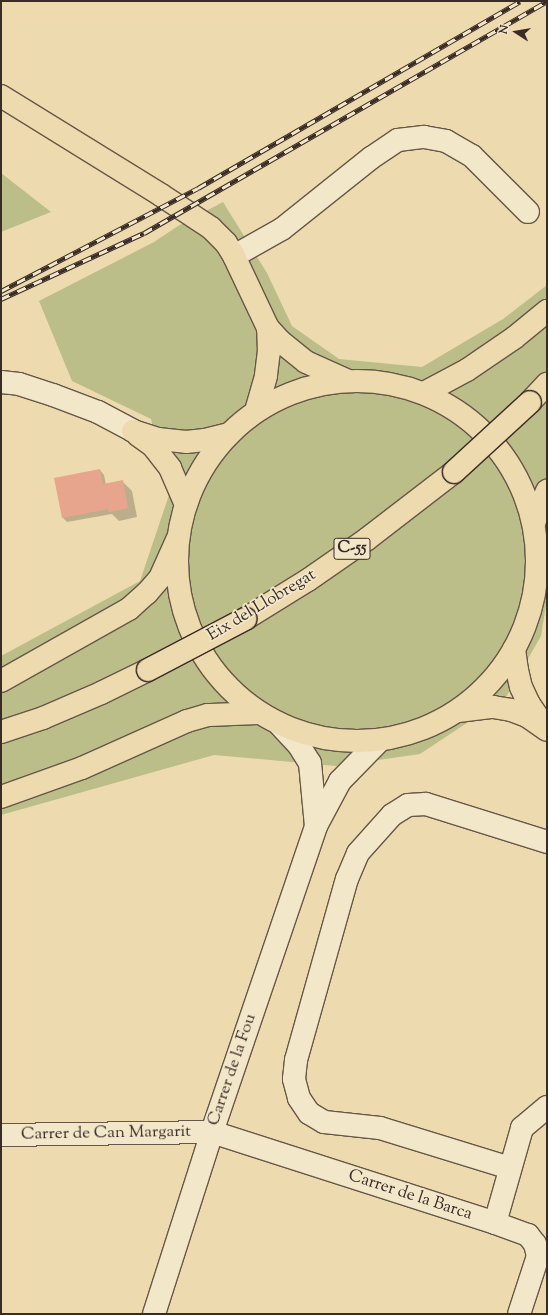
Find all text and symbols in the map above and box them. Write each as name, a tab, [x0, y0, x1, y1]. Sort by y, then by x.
north arrow	[496, 12, 536, 52]
text: N	[496, 24, 513, 35]
road number: C-55	[333, 535, 371, 563]
street label: Eix del Llobregat	[204, 566, 320, 646]
street label: Carrer de la Fou	[204, 1011, 262, 1129]
street label: Carrer de Can Margarit	[21, 1122, 191, 1146]
street label: Carrer de la Barca	[345, 1166, 475, 1226]

